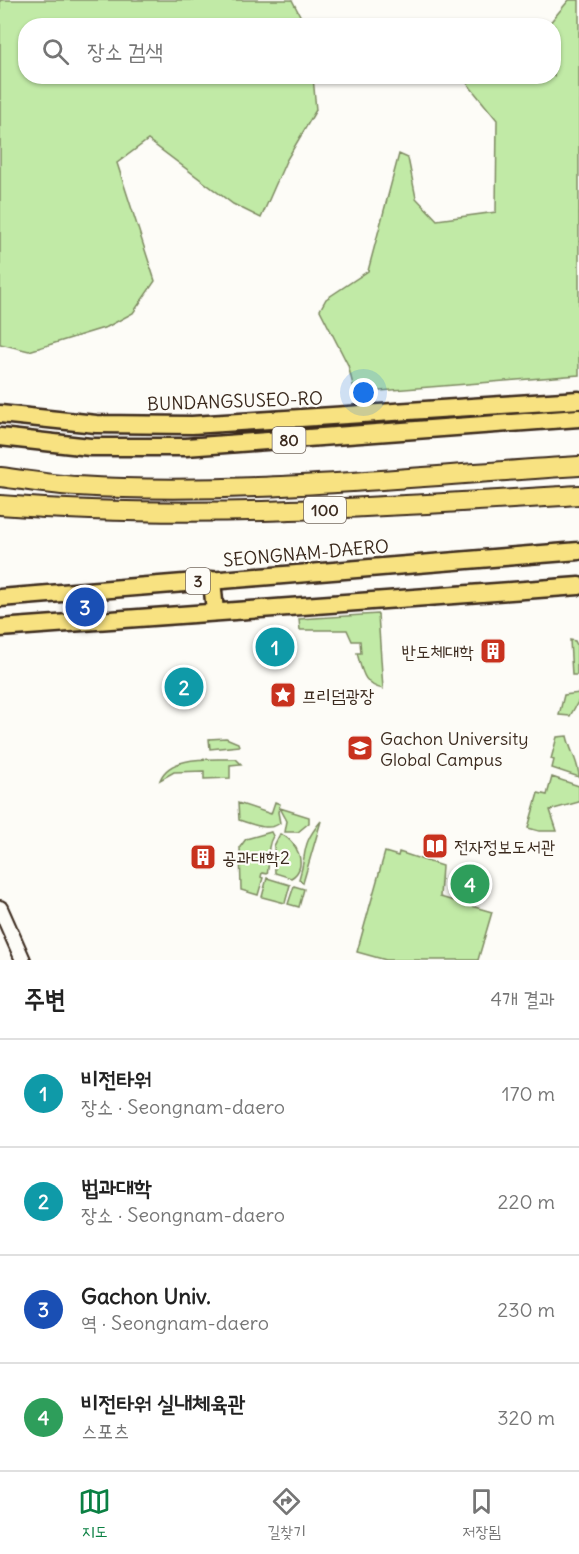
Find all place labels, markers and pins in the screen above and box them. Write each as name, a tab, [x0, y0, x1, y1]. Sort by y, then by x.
pin: 3	[66, 584, 104, 630]
pin: 1	[256, 624, 294, 670]
building icon: 반도체대학	[478, 636, 508, 666]
place label: 반도체대학	[402, 640, 474, 663]
pin: 2	[164, 664, 204, 710]
place icon: 프리덤광장	[268, 680, 298, 710]
place label: 프리덤광장	[302, 684, 374, 707]
place label: Gachon University Global Campus	[380, 727, 528, 771]
school or university icon: Gachon University Global Campus	[345, 733, 375, 763]
library icon: 전자정보도서관	[420, 831, 450, 861]
place label: 전자정보도서관	[454, 835, 555, 858]
building icon: 공과대학2	[188, 842, 218, 872]
place label: 공과대학2	[222, 846, 290, 869]
pin: 4	[450, 862, 490, 906]

